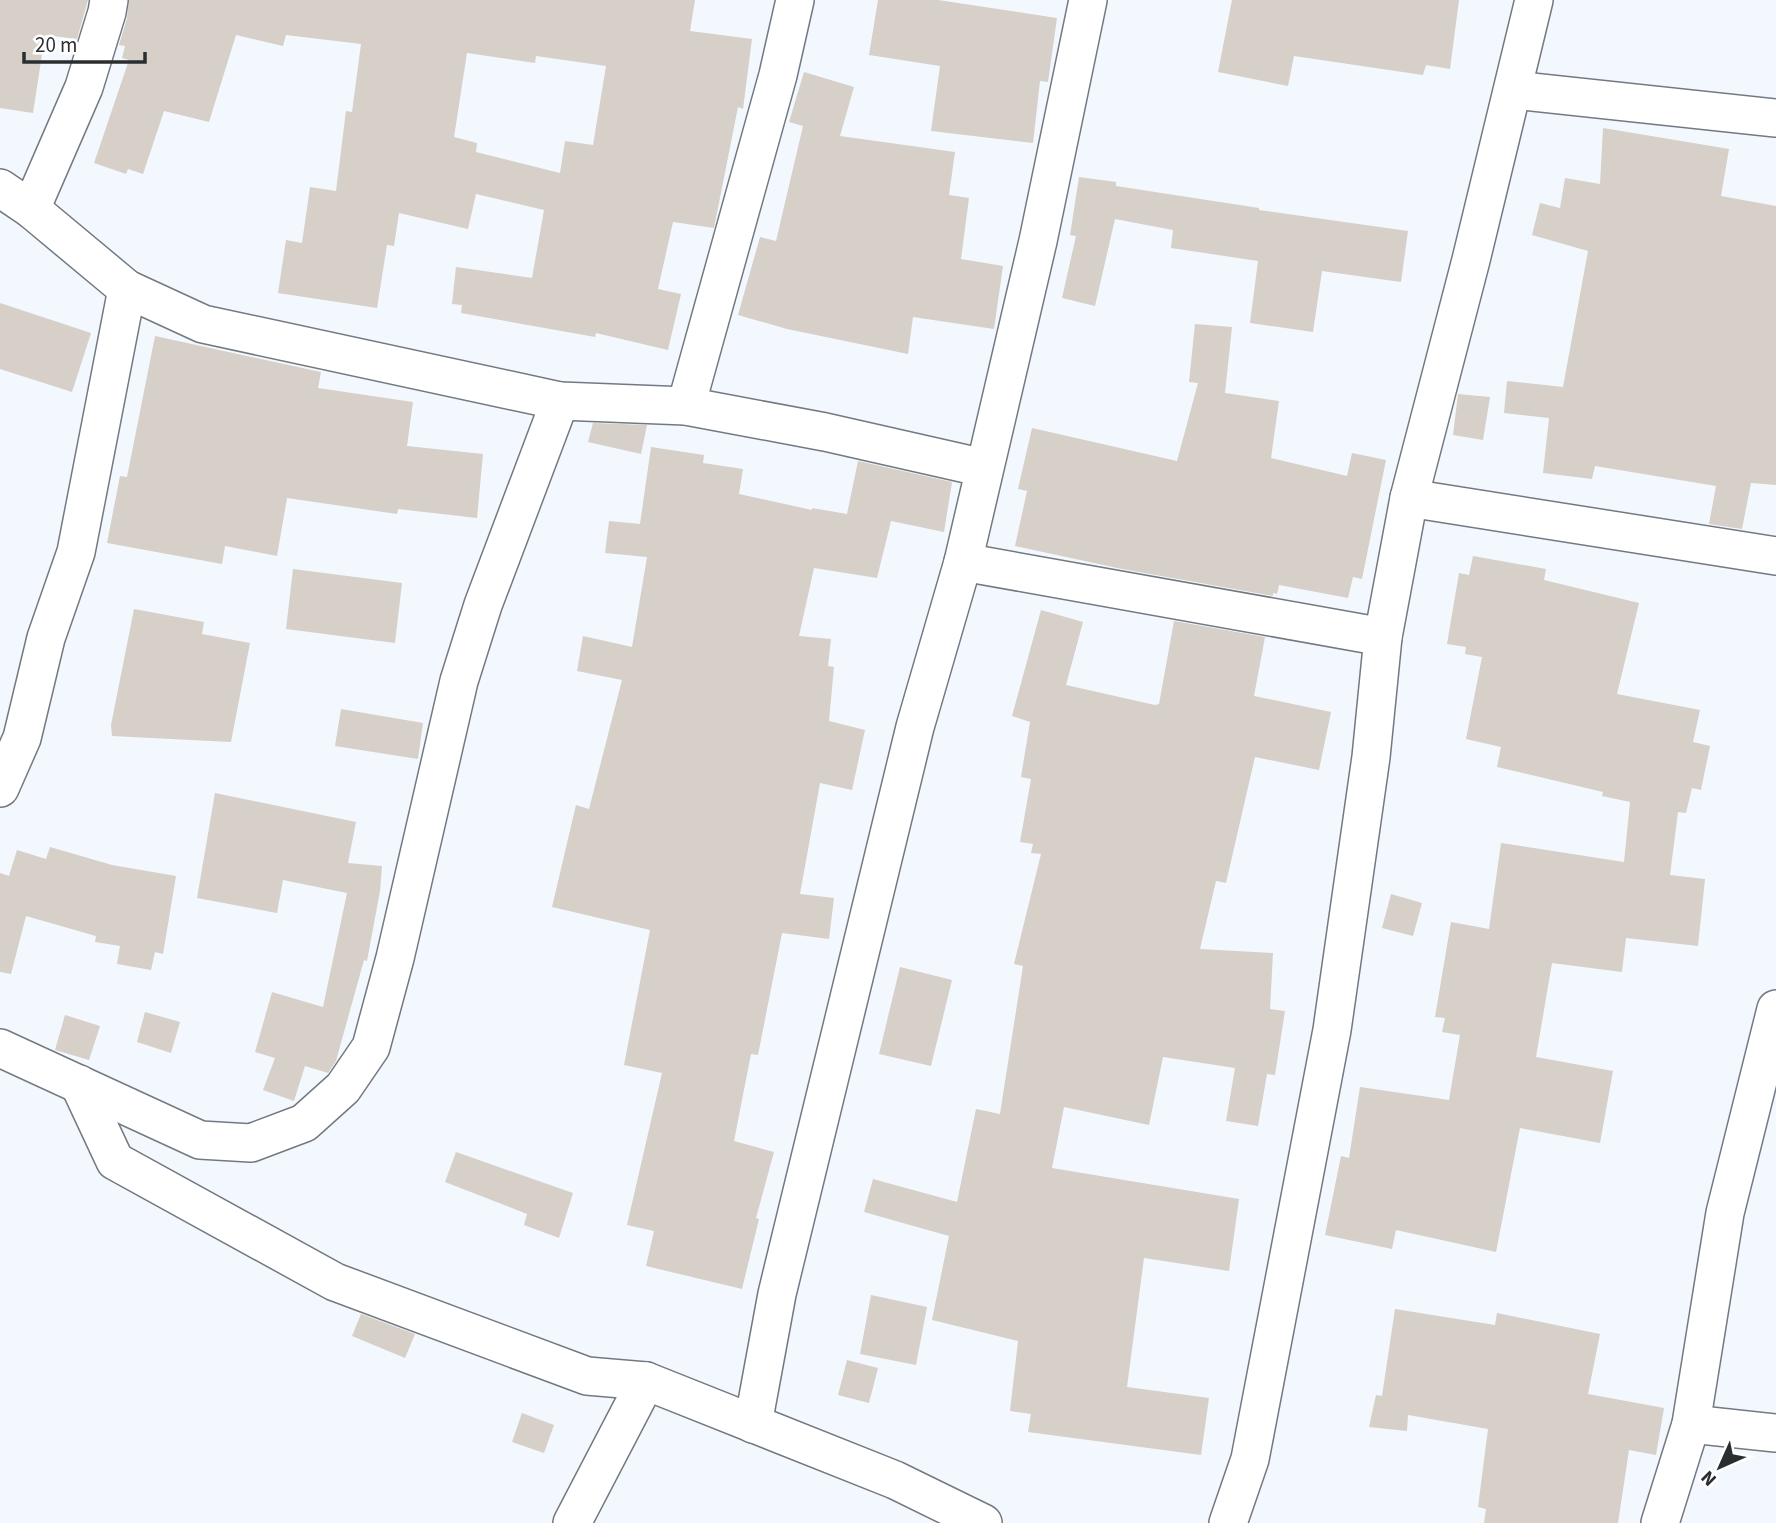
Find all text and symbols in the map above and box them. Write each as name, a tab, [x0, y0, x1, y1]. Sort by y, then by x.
scale bar	[24, 21, 145, 65]
text: 20 m	[35, 30, 77, 60]
north arrow	[1685, 1432, 1755, 1502]
text: N	[1695, 1464, 1723, 1492]

